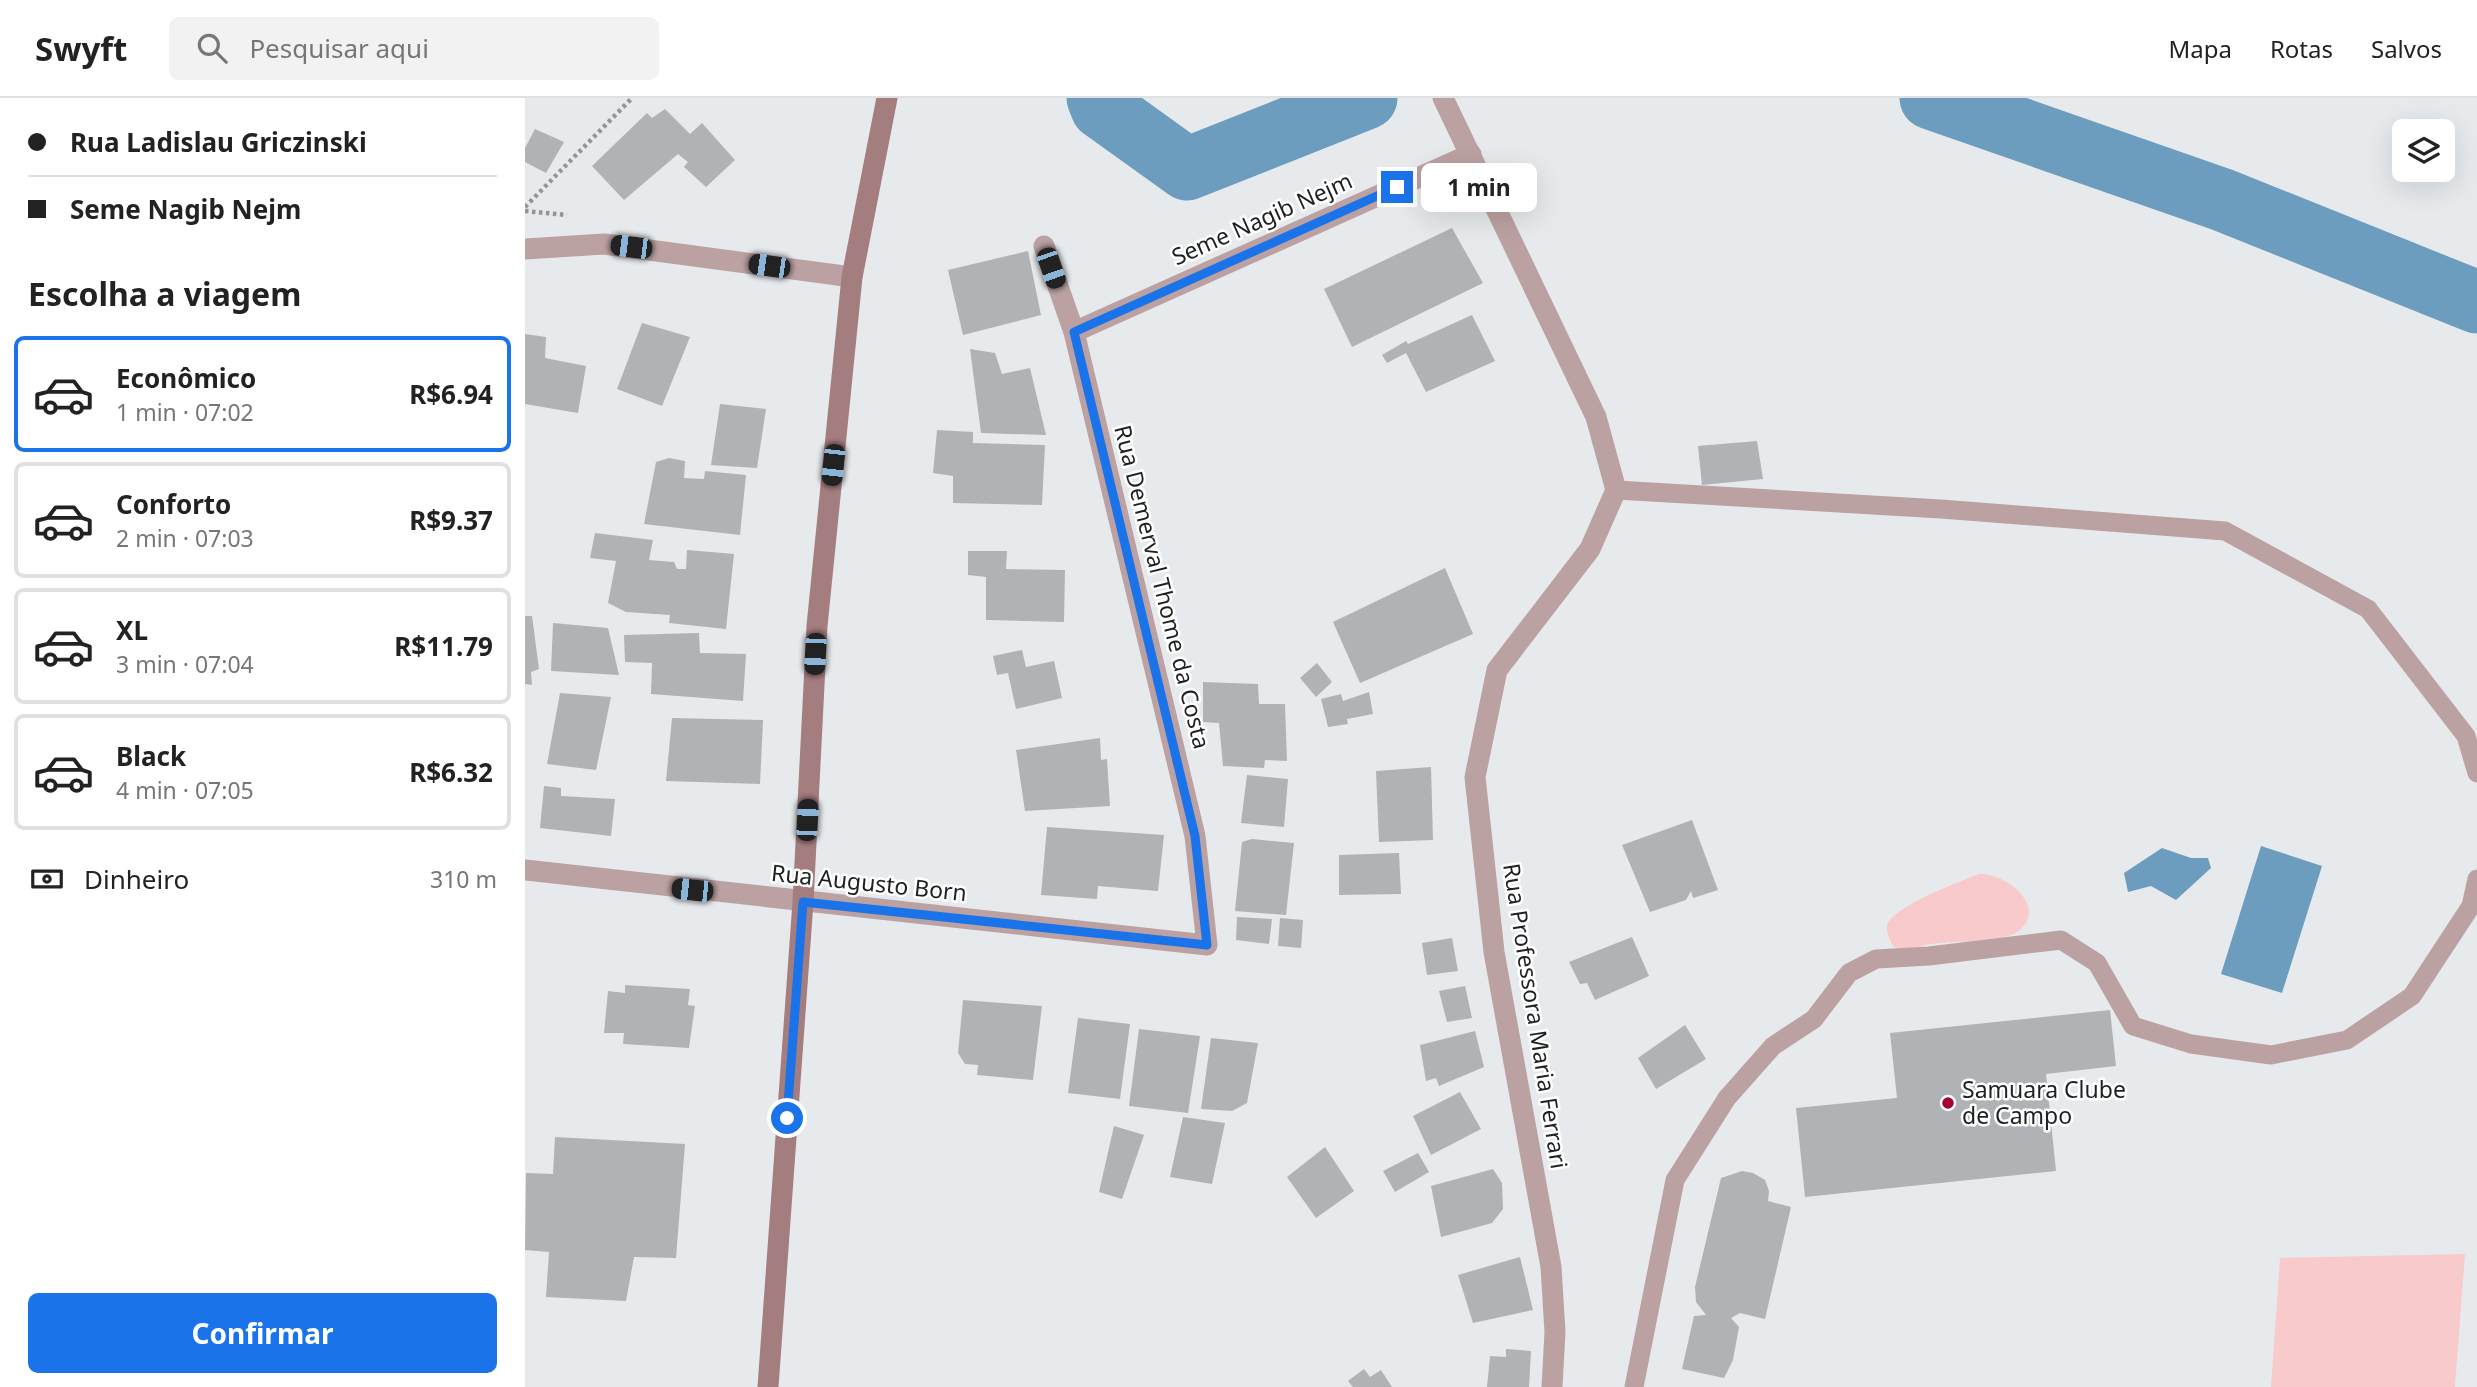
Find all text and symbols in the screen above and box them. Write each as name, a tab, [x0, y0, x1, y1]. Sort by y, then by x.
search box	[169, 17, 659, 80]
text: Swyft	[35, 26, 127, 71]
icon: search	[193, 29, 231, 67]
text: Pesquisar aqui	[249, 30, 429, 66]
text: Mapa	[2168, 32, 2232, 65]
text: Rotas	[2270, 32, 2333, 65]
text: Salvos	[2371, 32, 2442, 65]
map controls	[2392, 119, 2455, 182]
button: layers	[2392, 119, 2455, 182]
text: Rua Ladislau Griczinski	[70, 124, 367, 160]
callout: 1 min	[1421, 162, 1537, 212]
street label: Seme Nagib Nejm	[1166, 164, 1357, 272]
route end	[1381, 171, 1413, 203]
text: 1 min	[1447, 171, 1511, 203]
text: Seme Nagib Nejm	[70, 191, 301, 227]
car	[609, 234, 654, 260]
car	[1035, 245, 1068, 291]
car	[747, 253, 792, 279]
text: Escolha a viagem	[28, 272, 301, 315]
text: Econômico	[116, 360, 256, 396]
icon: car	[32, 363, 95, 426]
text: R$6.94	[409, 376, 493, 412]
text: 1 min · 07:02	[116, 396, 254, 428]
street label: Rua Demerval Thome da Costa	[1107, 421, 1219, 752]
car	[821, 443, 846, 487]
text: Conforto	[116, 486, 231, 522]
icon: car	[32, 489, 95, 552]
text: R$9.37	[409, 502, 493, 538]
text: 2 min · 07:03	[116, 522, 254, 554]
text: XL	[116, 612, 148, 648]
icon: car	[32, 615, 95, 678]
text: R$11.79	[394, 628, 493, 664]
car	[804, 632, 827, 676]
text: 3 min · 07:04	[116, 648, 254, 680]
text: Black	[116, 738, 186, 774]
icon: car	[32, 741, 95, 804]
text: R$6.32	[409, 754, 493, 790]
text: 4 min · 07:05	[116, 774, 254, 806]
car	[796, 798, 819, 842]
street label: Rua Augusto Born	[770, 856, 968, 908]
icon: cash	[28, 860, 66, 898]
text: Dinheiro	[84, 861, 189, 897]
street label: Rua Professora Maria Ferrari	[1496, 861, 1576, 1171]
text: 310 m	[430, 863, 497, 895]
car	[671, 877, 714, 903]
place label: Samuara Clube de Campo	[1962, 1073, 2126, 1131]
marker: Samuara Clube de Campo	[1940, 1095, 1956, 1111]
route start	[771, 1102, 803, 1134]
button: Confirmar	[28, 1293, 497, 1373]

